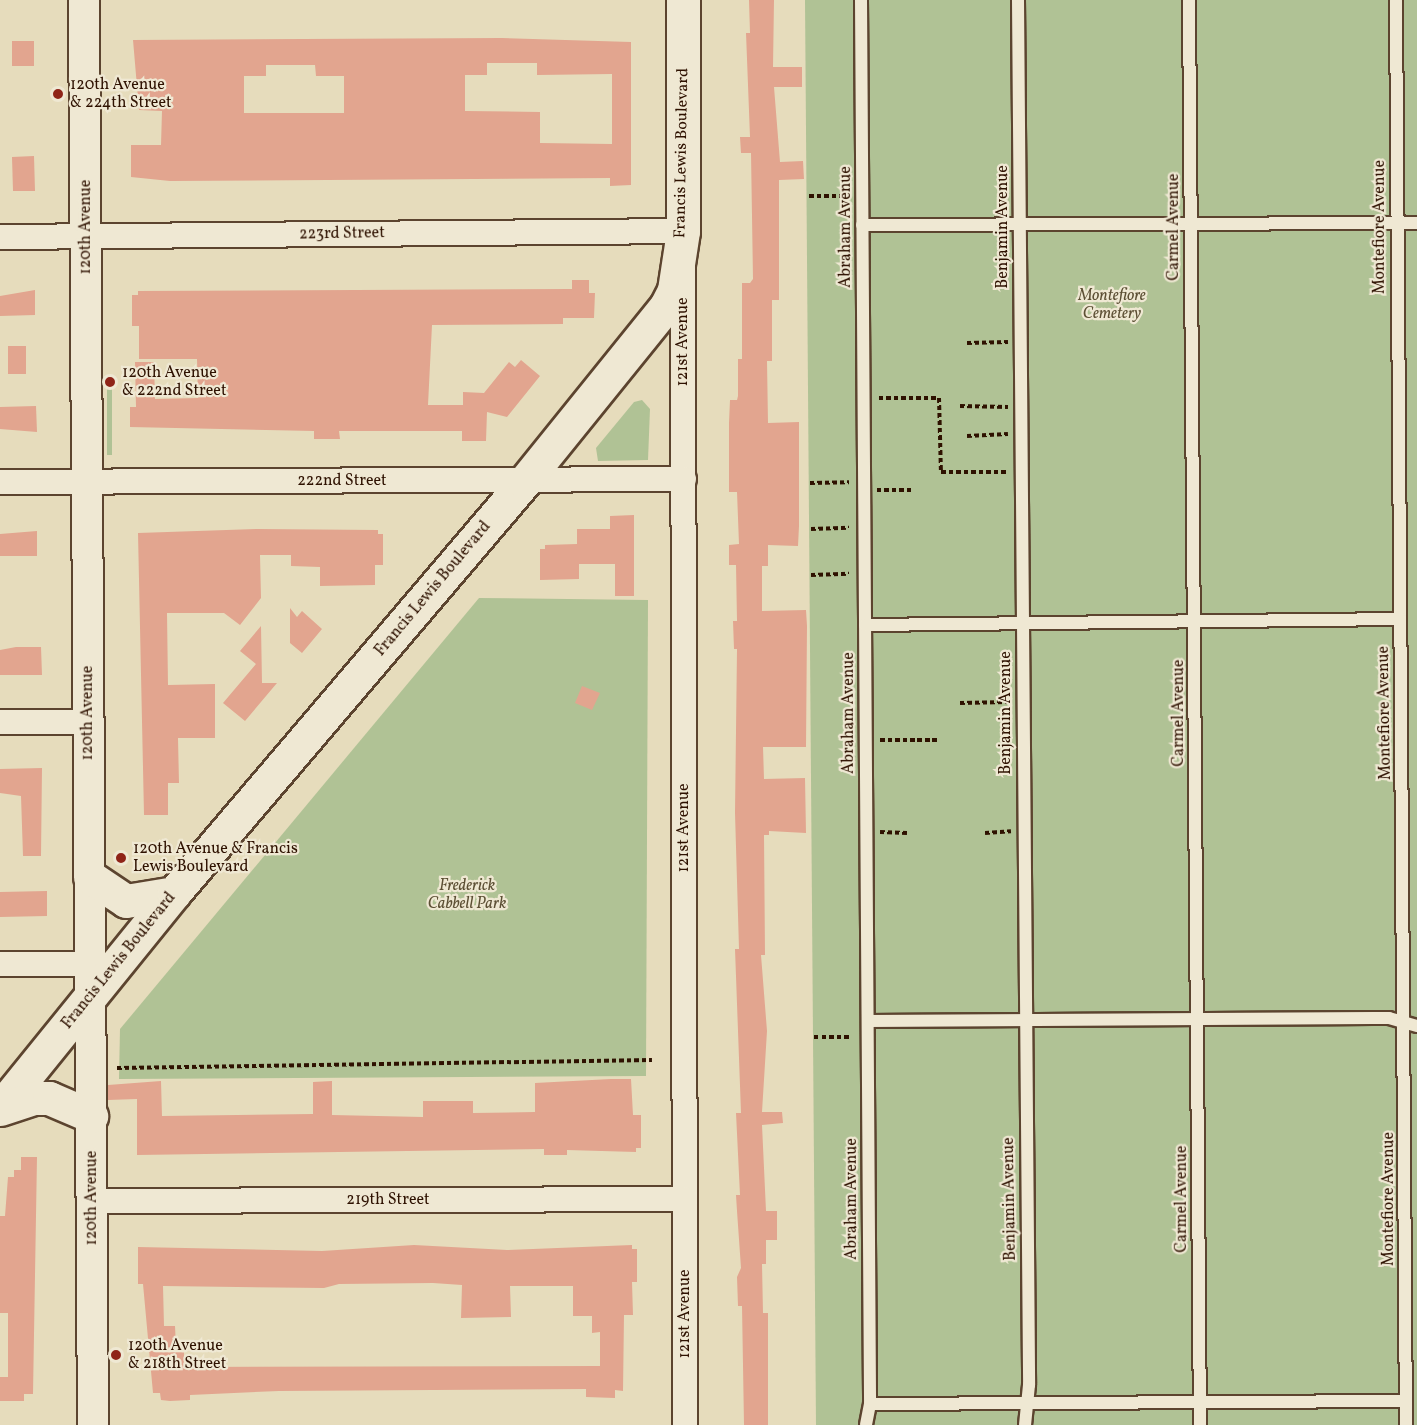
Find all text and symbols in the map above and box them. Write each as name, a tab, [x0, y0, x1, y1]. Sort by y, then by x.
street label: Francis Lewis Boulevard	[671, 68, 693, 238]
place label: 120th Avenue & 224th Street	[70, 75, 172, 113]
marker: 120th Avenue & 224th Street	[51, 87, 65, 101]
street label: Montefiore Avenue	[1370, 160, 1390, 294]
street label: Benjamin Avenue	[993, 165, 1013, 289]
street label: Abraham Avenue	[836, 166, 856, 288]
street label: Carmel Avenue	[1164, 173, 1184, 281]
street label: 120th Avenue	[76, 180, 96, 274]
street label: 223rd Street	[299, 224, 385, 244]
park label: Montefiore Cemetery	[1078, 286, 1146, 324]
street label: 121st Avenue	[673, 297, 693, 387]
place label: 120th Avenue & 222nd Street	[122, 363, 227, 401]
marker: 120th Avenue & 222nd Street	[103, 375, 117, 389]
street label: 222nd Street	[297, 471, 387, 491]
street label: Francis Lewis Boulevard	[371, 518, 495, 660]
street label: Montefiore Avenue	[1374, 646, 1396, 780]
street label: Benjamin Avenue	[996, 651, 1016, 775]
street label: Abraham Avenue	[839, 652, 859, 774]
street label: Carmel Avenue	[1169, 659, 1189, 767]
street label: 120th Avenue	[78, 666, 98, 760]
street label: 121st Avenue	[674, 783, 694, 873]
place label: 120th Avenue & Francis Lewis Boulevard	[133, 839, 298, 877]
marker: 120th Avenue & Francis Lewis Boulevard	[114, 851, 128, 865]
park label: Frederick Cabbell Park	[428, 876, 506, 914]
street label: Francis Lewis Boulevard	[58, 889, 180, 1033]
street label: Montefiore Avenue	[1379, 1132, 1399, 1266]
street label: Benjamin Avenue	[999, 1137, 1021, 1261]
street label: Abraham Avenue	[842, 1138, 862, 1260]
street label: Carmel Avenue	[1172, 1145, 1192, 1253]
street label: 120th Avenue	[82, 1151, 102, 1245]
street label: 219th Street	[346, 1190, 430, 1210]
street label: 121st Avenue	[675, 1269, 695, 1359]
place label: 120th Avenue & 218th Street	[128, 1336, 226, 1374]
marker: 120th Avenue & 218th Street	[109, 1348, 123, 1362]

